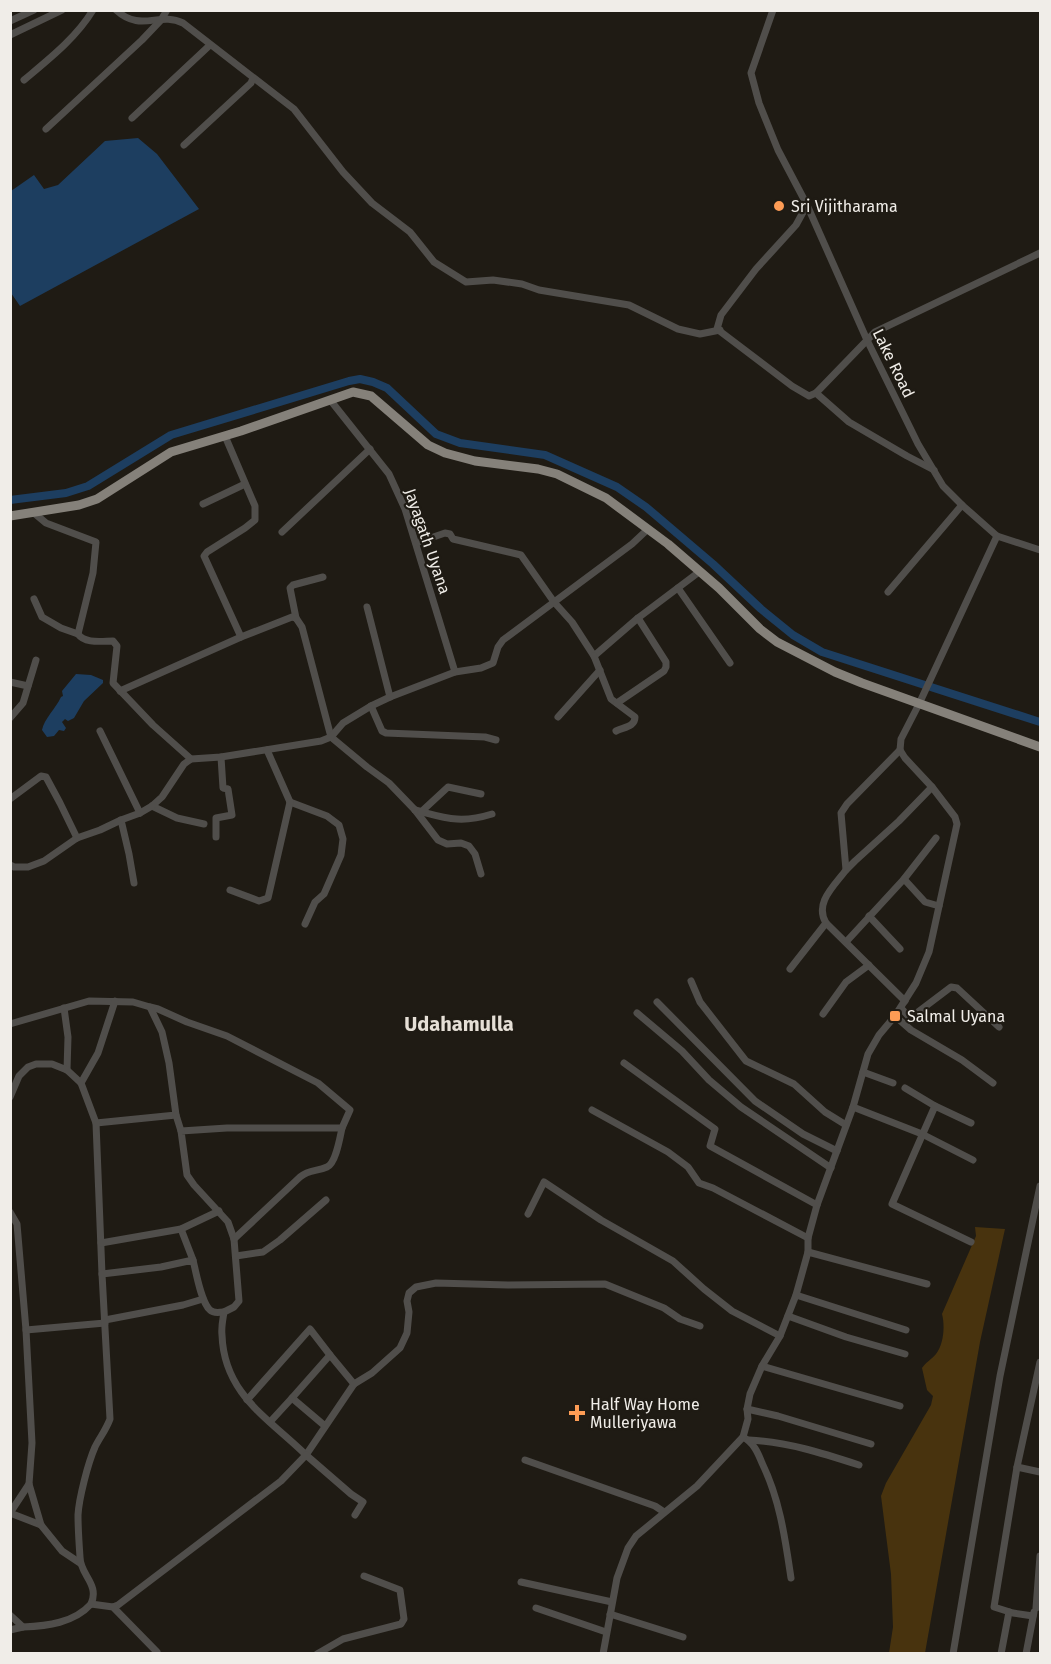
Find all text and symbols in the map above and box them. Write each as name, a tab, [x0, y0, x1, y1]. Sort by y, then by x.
place label: Sri Vijitharama	[791, 197, 898, 216]
marker: Sri Vijitharama	[772, 199, 786, 213]
street label: Lake Road	[869, 326, 918, 401]
street label: Jayagath Uyana	[401, 486, 455, 597]
place label: Salmal Uyana	[907, 1007, 1005, 1026]
marker: Salmal Uyana	[888, 1009, 902, 1023]
district label: Udahamulla	[404, 1012, 514, 1036]
place label: Half Way Home Mulleriyawa	[590, 1395, 700, 1432]
marker: Half Way Home Mulleriyawa	[568, 1404, 586, 1422]

